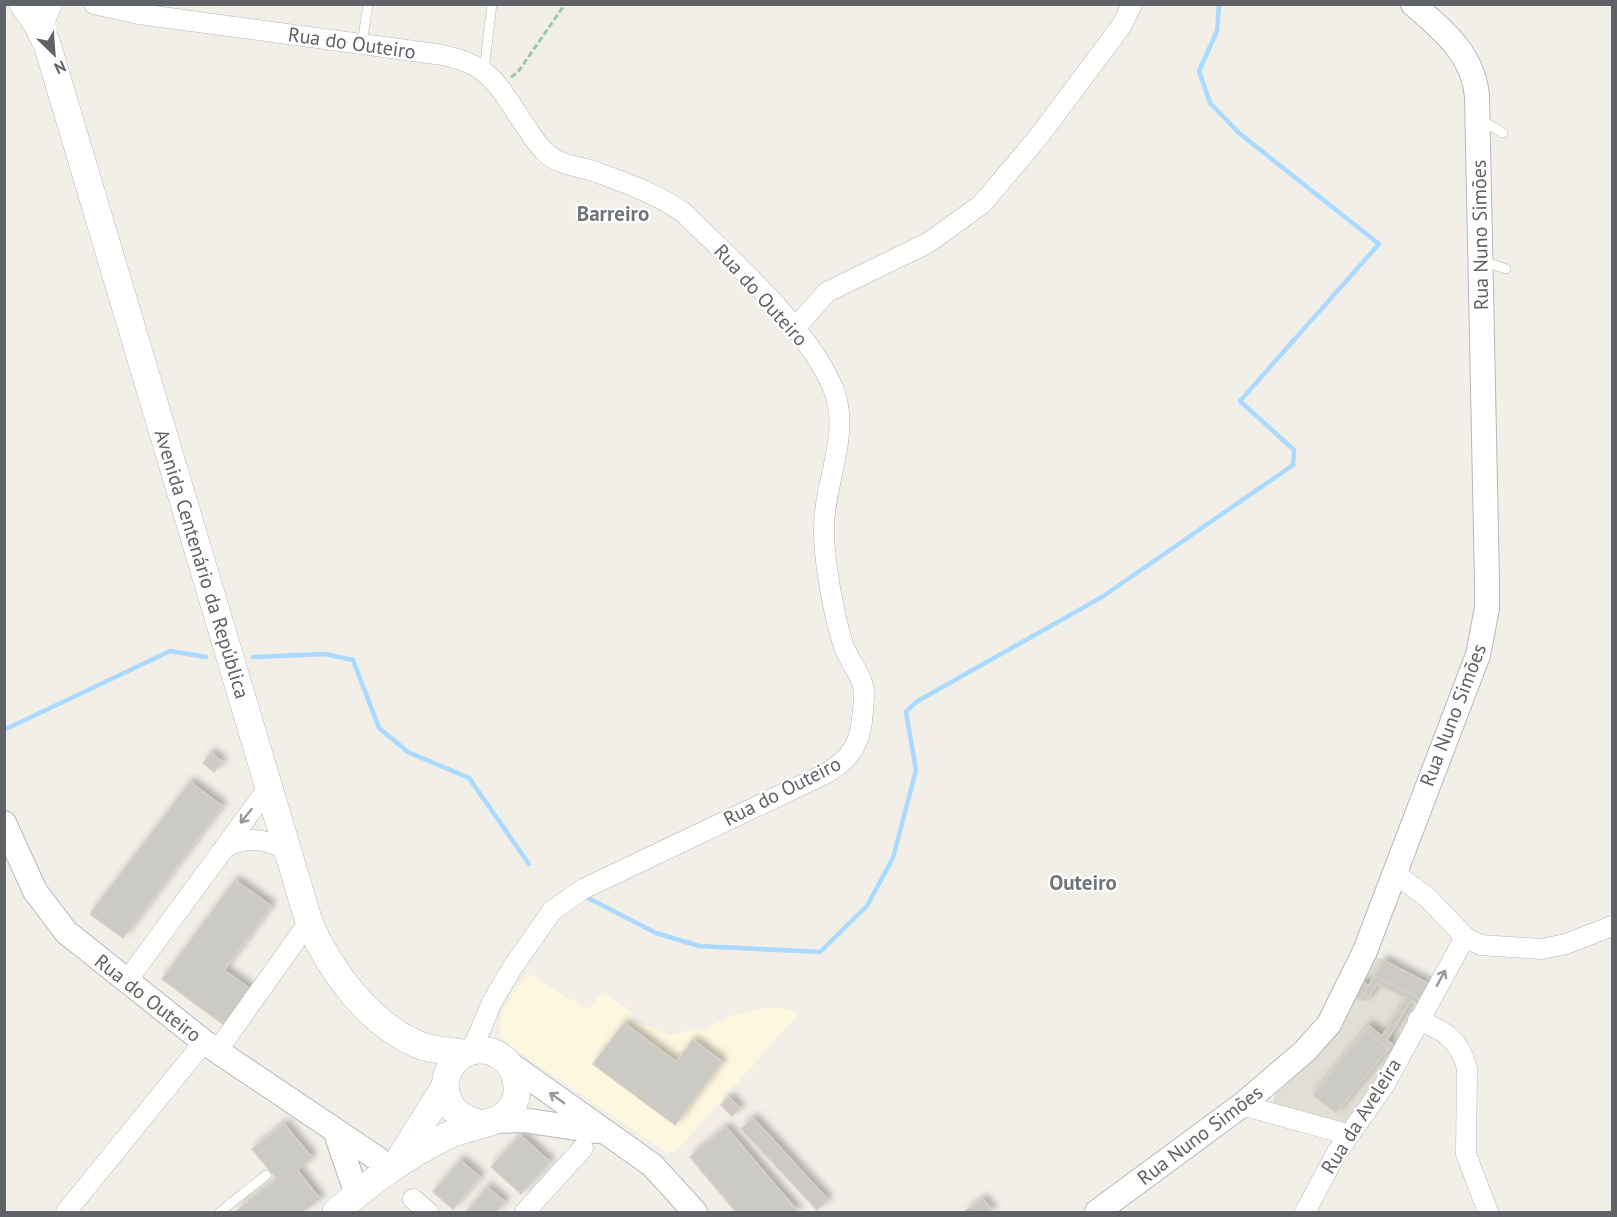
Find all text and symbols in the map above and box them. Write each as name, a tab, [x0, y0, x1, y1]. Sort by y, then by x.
street label: Rua do Outeiro	[287, 21, 417, 65]
north arrow	[24, 24, 84, 84]
text: N	[51, 56, 69, 79]
street label: Rua Nuno Simões	[1466, 160, 1494, 310]
district label: Barreiro	[577, 200, 649, 227]
street label: Rua do Outeiro	[708, 239, 814, 351]
street label: Avenida Centenário da República	[149, 426, 255, 702]
street label: Rua Nuno Simões	[1414, 640, 1492, 790]
street label: Rua do Outeiro	[719, 750, 845, 832]
one-way arrow	[240, 808, 253, 824]
district label: Outeiro	[1049, 869, 1117, 896]
street label: Rua do Outeiro	[89, 948, 207, 1048]
one-way arrow	[1435, 970, 1447, 987]
street label: Rua da Aveleira	[1315, 1053, 1407, 1179]
street label: Rua Nuno Simões	[1132, 1079, 1268, 1191]
one-way arrow	[549, 1092, 565, 1104]

